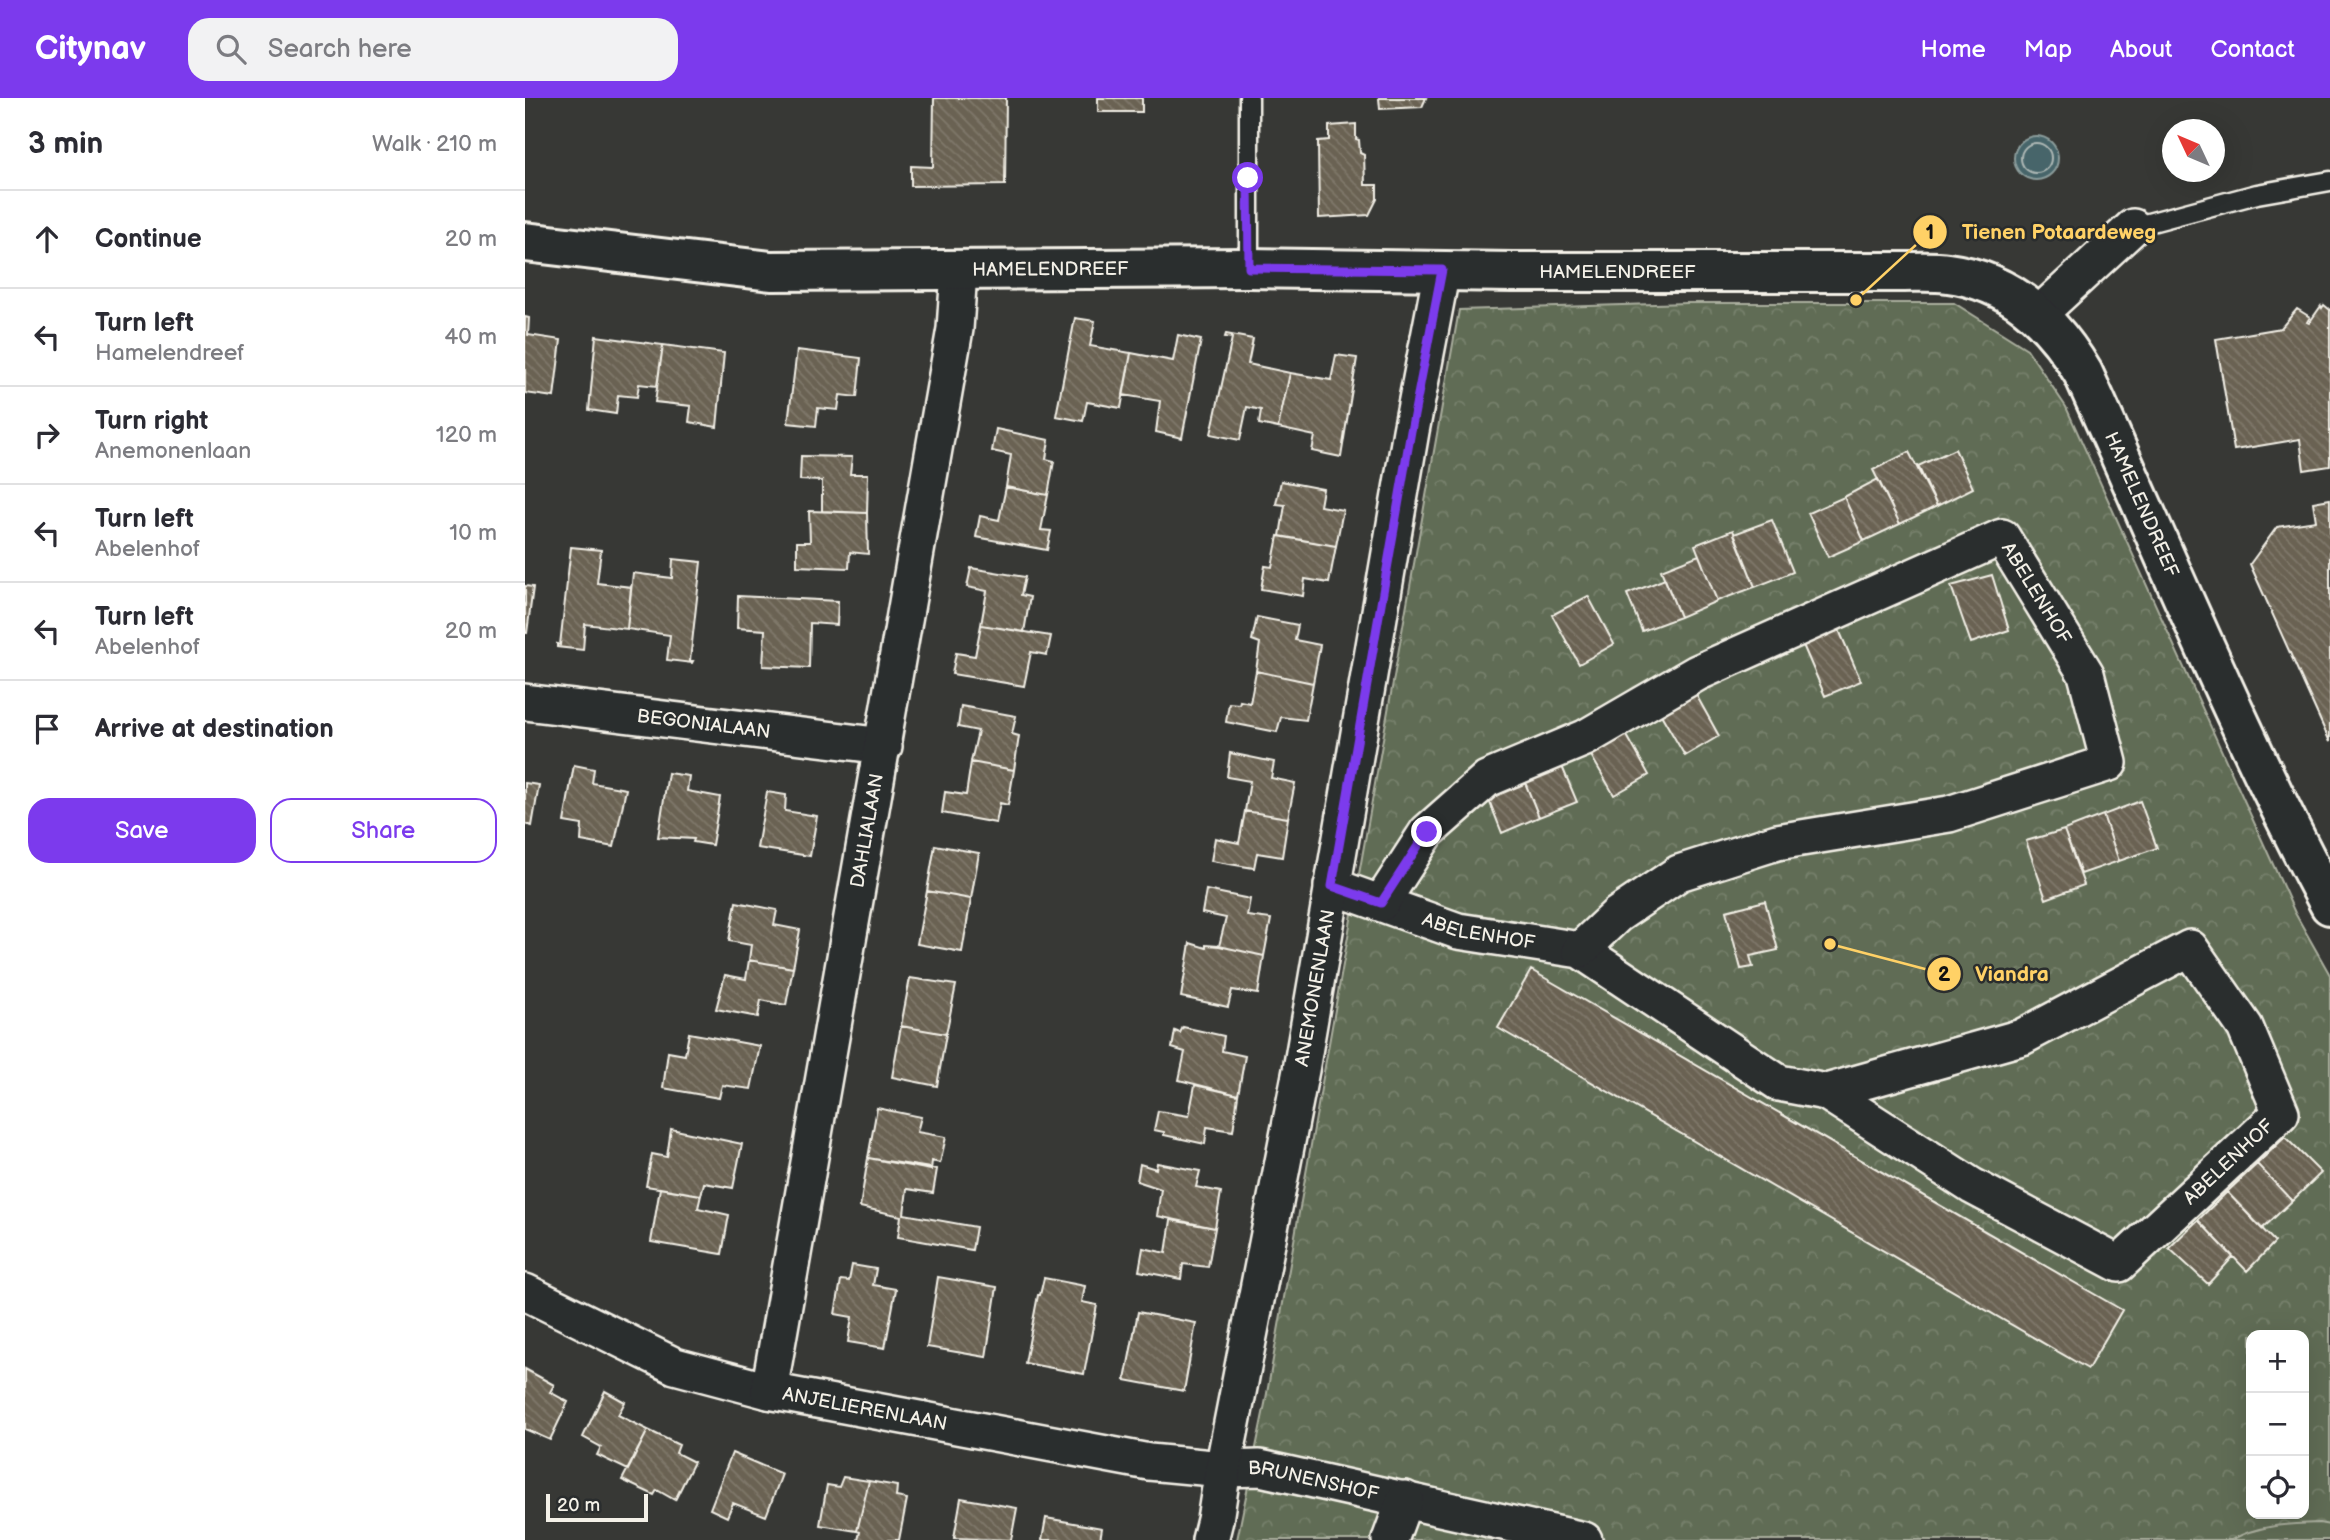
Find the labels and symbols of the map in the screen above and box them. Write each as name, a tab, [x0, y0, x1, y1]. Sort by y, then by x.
north arrow	[2162, 119, 2225, 182]
route start	[1232, 162, 1263, 193]
callout: Tienen Potaardeweg	[1913, 211, 2170, 253]
text: 1	[1926, 220, 1934, 245]
text: Tienen Potaardeweg	[1962, 220, 2156, 245]
street label: HAMELENDREEF	[972, 257, 1129, 281]
street label: HAMELENDREEF	[1539, 261, 1696, 284]
street label: HAMELENDREEF	[2100, 428, 2184, 581]
street label: ABELENHOF	[1997, 538, 2076, 648]
street label: BEGONIALAAN	[636, 704, 772, 743]
street label: DAHLIALAAN	[846, 772, 888, 889]
route end	[1411, 816, 1442, 847]
street label: ANEMONENLAAN	[1290, 908, 1340, 1068]
street label: ABELENHOF	[1419, 908, 1537, 954]
callout: Viandra	[1926, 953, 2063, 995]
text: 2	[1938, 962, 1951, 987]
text: Viandra	[1975, 962, 2049, 987]
street label: ABELENHOF	[2179, 1114, 2279, 1210]
street label: ANJELIERENLAAN	[781, 1382, 949, 1436]
street label: BRUNENSHOF	[1248, 1456, 1381, 1506]
scale bar	[546, 1491, 647, 1523]

